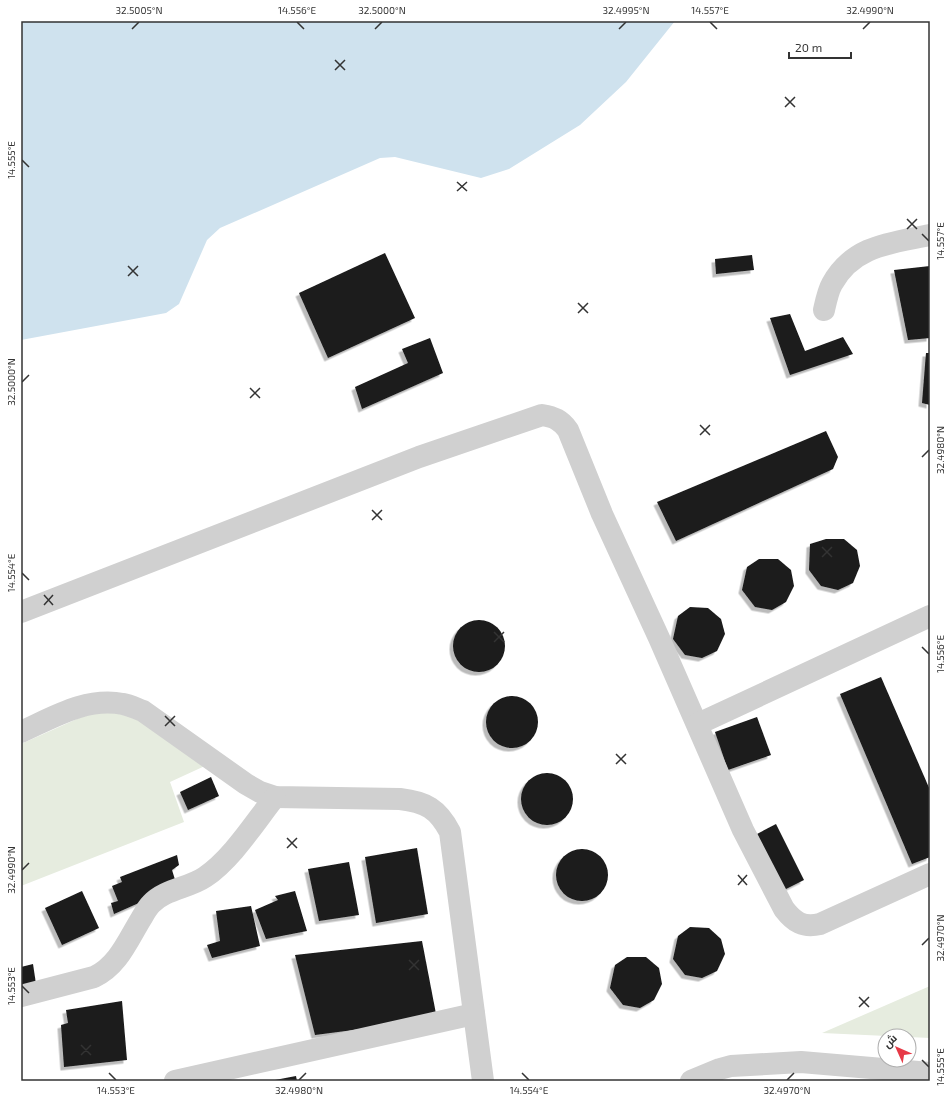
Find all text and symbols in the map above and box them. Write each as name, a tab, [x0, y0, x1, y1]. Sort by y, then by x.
text: 32.5005°N	[116, 4, 162, 16]
text: 14.556°E	[278, 4, 316, 16]
text: 32.5000°N	[358, 4, 406, 16]
text: 32.4995°N	[602, 4, 650, 16]
text: 14.557°E	[691, 4, 729, 16]
text: 32.4990°N	[846, 4, 894, 16]
scale bar	[789, 34, 851, 60]
text: 20 m	[795, 40, 822, 54]
text: 14.555°E	[5, 141, 17, 179]
text: 14.557°E	[934, 222, 946, 260]
text: 32.5000°N	[5, 358, 17, 406]
text: 32.4980°N	[934, 426, 946, 474]
text: 14.554°E	[5, 553, 17, 592]
text: 14.556°E	[934, 635, 946, 673]
text: 32.4990°N	[5, 846, 17, 894]
text: 32.4970°N	[934, 914, 946, 962]
text: 14.553°E	[5, 967, 17, 1005]
north arrow	[877, 1028, 917, 1068]
text: ش	[880, 1031, 900, 1051]
text: 14.555°E	[934, 1048, 946, 1086]
text: 14.553°E	[97, 1084, 135, 1096]
text: 32.4980°N	[275, 1084, 323, 1096]
text: 14.554°E	[510, 1084, 549, 1096]
text: 32.4970°N	[763, 1084, 811, 1096]

